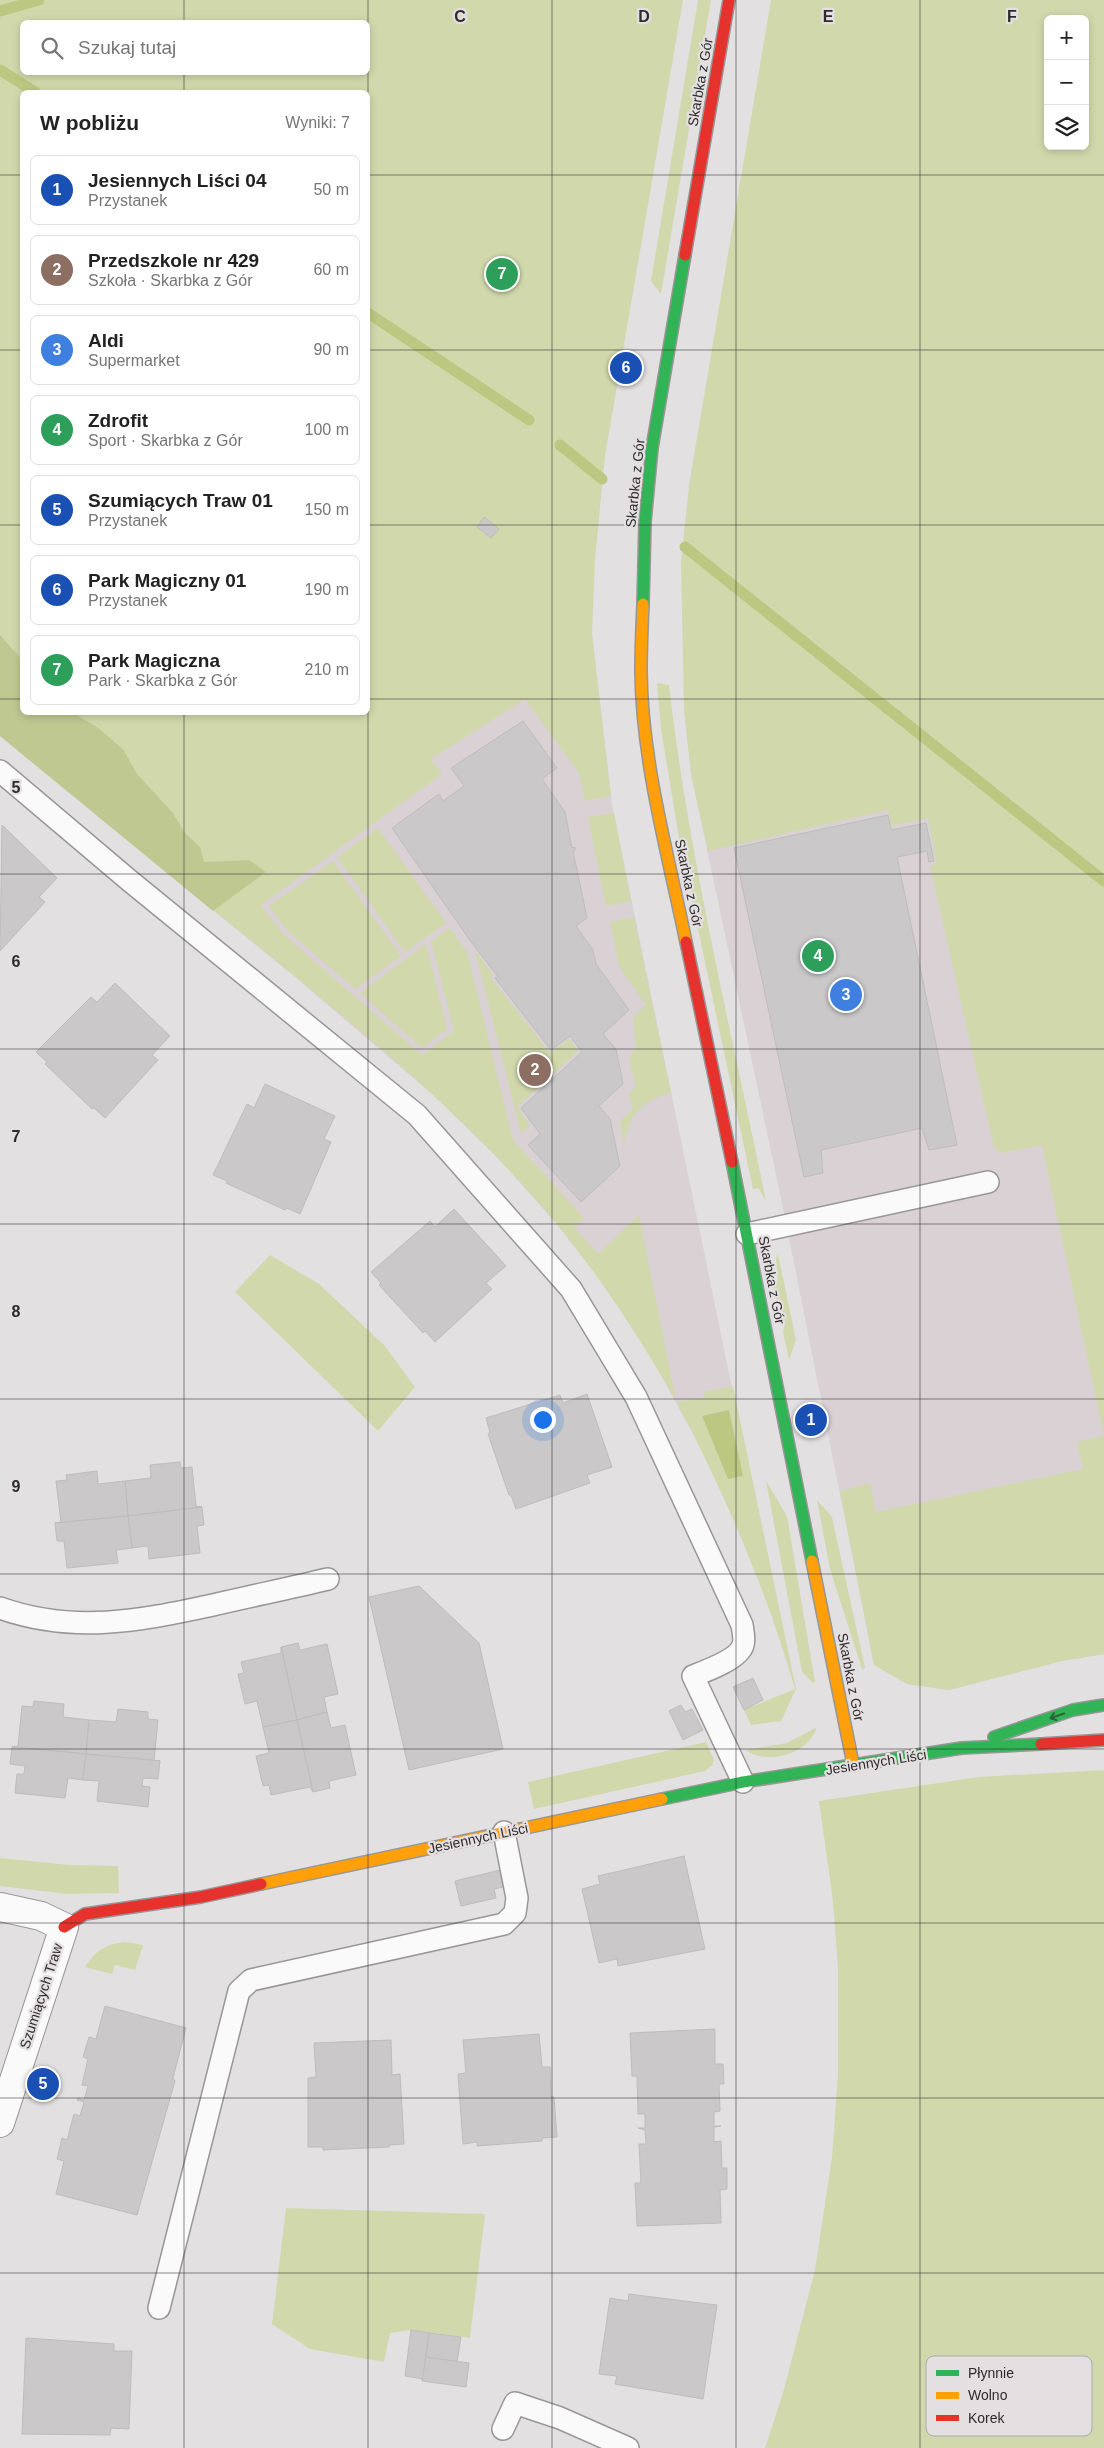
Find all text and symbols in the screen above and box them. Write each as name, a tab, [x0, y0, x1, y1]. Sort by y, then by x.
text: C	[454, 8, 466, 25]
text: D	[638, 8, 650, 25]
text: E	[823, 8, 834, 25]
text: F	[1007, 8, 1017, 25]
map controls	[1044, 15, 1089, 150]
button: +	[1044, 15, 1089, 60]
search box	[20, 20, 370, 75]
icon: search	[38, 34, 66, 62]
street label: Skarbka z Gór	[684, 36, 716, 127]
text: Szukaj tutaj	[78, 37, 176, 58]
button: −	[1044, 60, 1089, 105]
button: layers	[1044, 105, 1089, 150]
text: W pobliżu	[40, 111, 139, 134]
text: Wyniki: 7	[285, 114, 350, 131]
text: Jesiennych Liści 04	[88, 170, 267, 191]
text: 1	[53, 181, 61, 198]
text: 50 m	[313, 181, 349, 198]
text: Przystanek	[88, 192, 167, 209]
text: Przedszkole nr 429	[88, 250, 259, 271]
pin: 7	[486, 255, 518, 293]
text: 2	[53, 261, 61, 278]
text: 60 m	[313, 261, 349, 278]
text: Szkoła · Skarbka z Gór	[88, 272, 253, 289]
text: Aldi	[88, 330, 124, 351]
text: 3	[53, 341, 61, 358]
text: 90 m	[313, 341, 349, 358]
pin: 6	[610, 349, 642, 387]
text: Supermarket	[88, 352, 180, 369]
text: Zdrofit	[88, 410, 148, 431]
text: 4	[53, 421, 61, 438]
text: 100 m	[305, 421, 349, 438]
text: Sport · Skarbka z Gór	[88, 432, 243, 449]
street label: Skarbka z Gór	[622, 437, 648, 528]
text: Szumiących Traw 01	[88, 490, 273, 511]
text: 5	[53, 501, 61, 518]
text: 150 m	[305, 501, 349, 518]
text: Przystanek	[88, 512, 167, 529]
text: Park Magiczny 01	[88, 570, 246, 591]
text: 6	[53, 581, 61, 598]
text: 190 m	[305, 581, 349, 598]
text: Przystanek	[88, 592, 167, 609]
text: Park Magiczna	[88, 650, 220, 671]
text: 7	[53, 661, 61, 678]
text: 210 m	[305, 661, 349, 678]
text: Park · Skarbka z Gór	[88, 672, 237, 689]
text: 5	[12, 779, 21, 796]
street label: Skarbka z Gór	[672, 838, 706, 929]
pin: 4	[802, 937, 834, 975]
text: 6	[12, 953, 21, 970]
pin: 3	[830, 976, 862, 1014]
pin: 2	[519, 1051, 551, 1089]
text: 7	[12, 1128, 21, 1145]
street label: Skarbka z Gór	[756, 1235, 788, 1326]
text: 8	[12, 1303, 21, 1320]
pin: 1	[795, 1401, 827, 1439]
your location	[530, 1407, 556, 1433]
text: 9	[12, 1478, 21, 1495]
street label: Skarbka z Gór	[835, 1632, 867, 1723]
one-way arrow	[1049, 1712, 1065, 1721]
street label: Jesiennych Liści	[824, 1746, 928, 1778]
street label: Jesiennych Liści	[426, 1820, 530, 1856]
street label: Szumiących Traw	[16, 1941, 66, 2051]
pin: 5	[27, 2065, 59, 2103]
legend	[926, 2356, 1092, 2436]
text: Płynnie	[968, 2365, 1014, 2381]
text: Wolno	[968, 2387, 1008, 2403]
text: Korek	[968, 2410, 1006, 2426]

